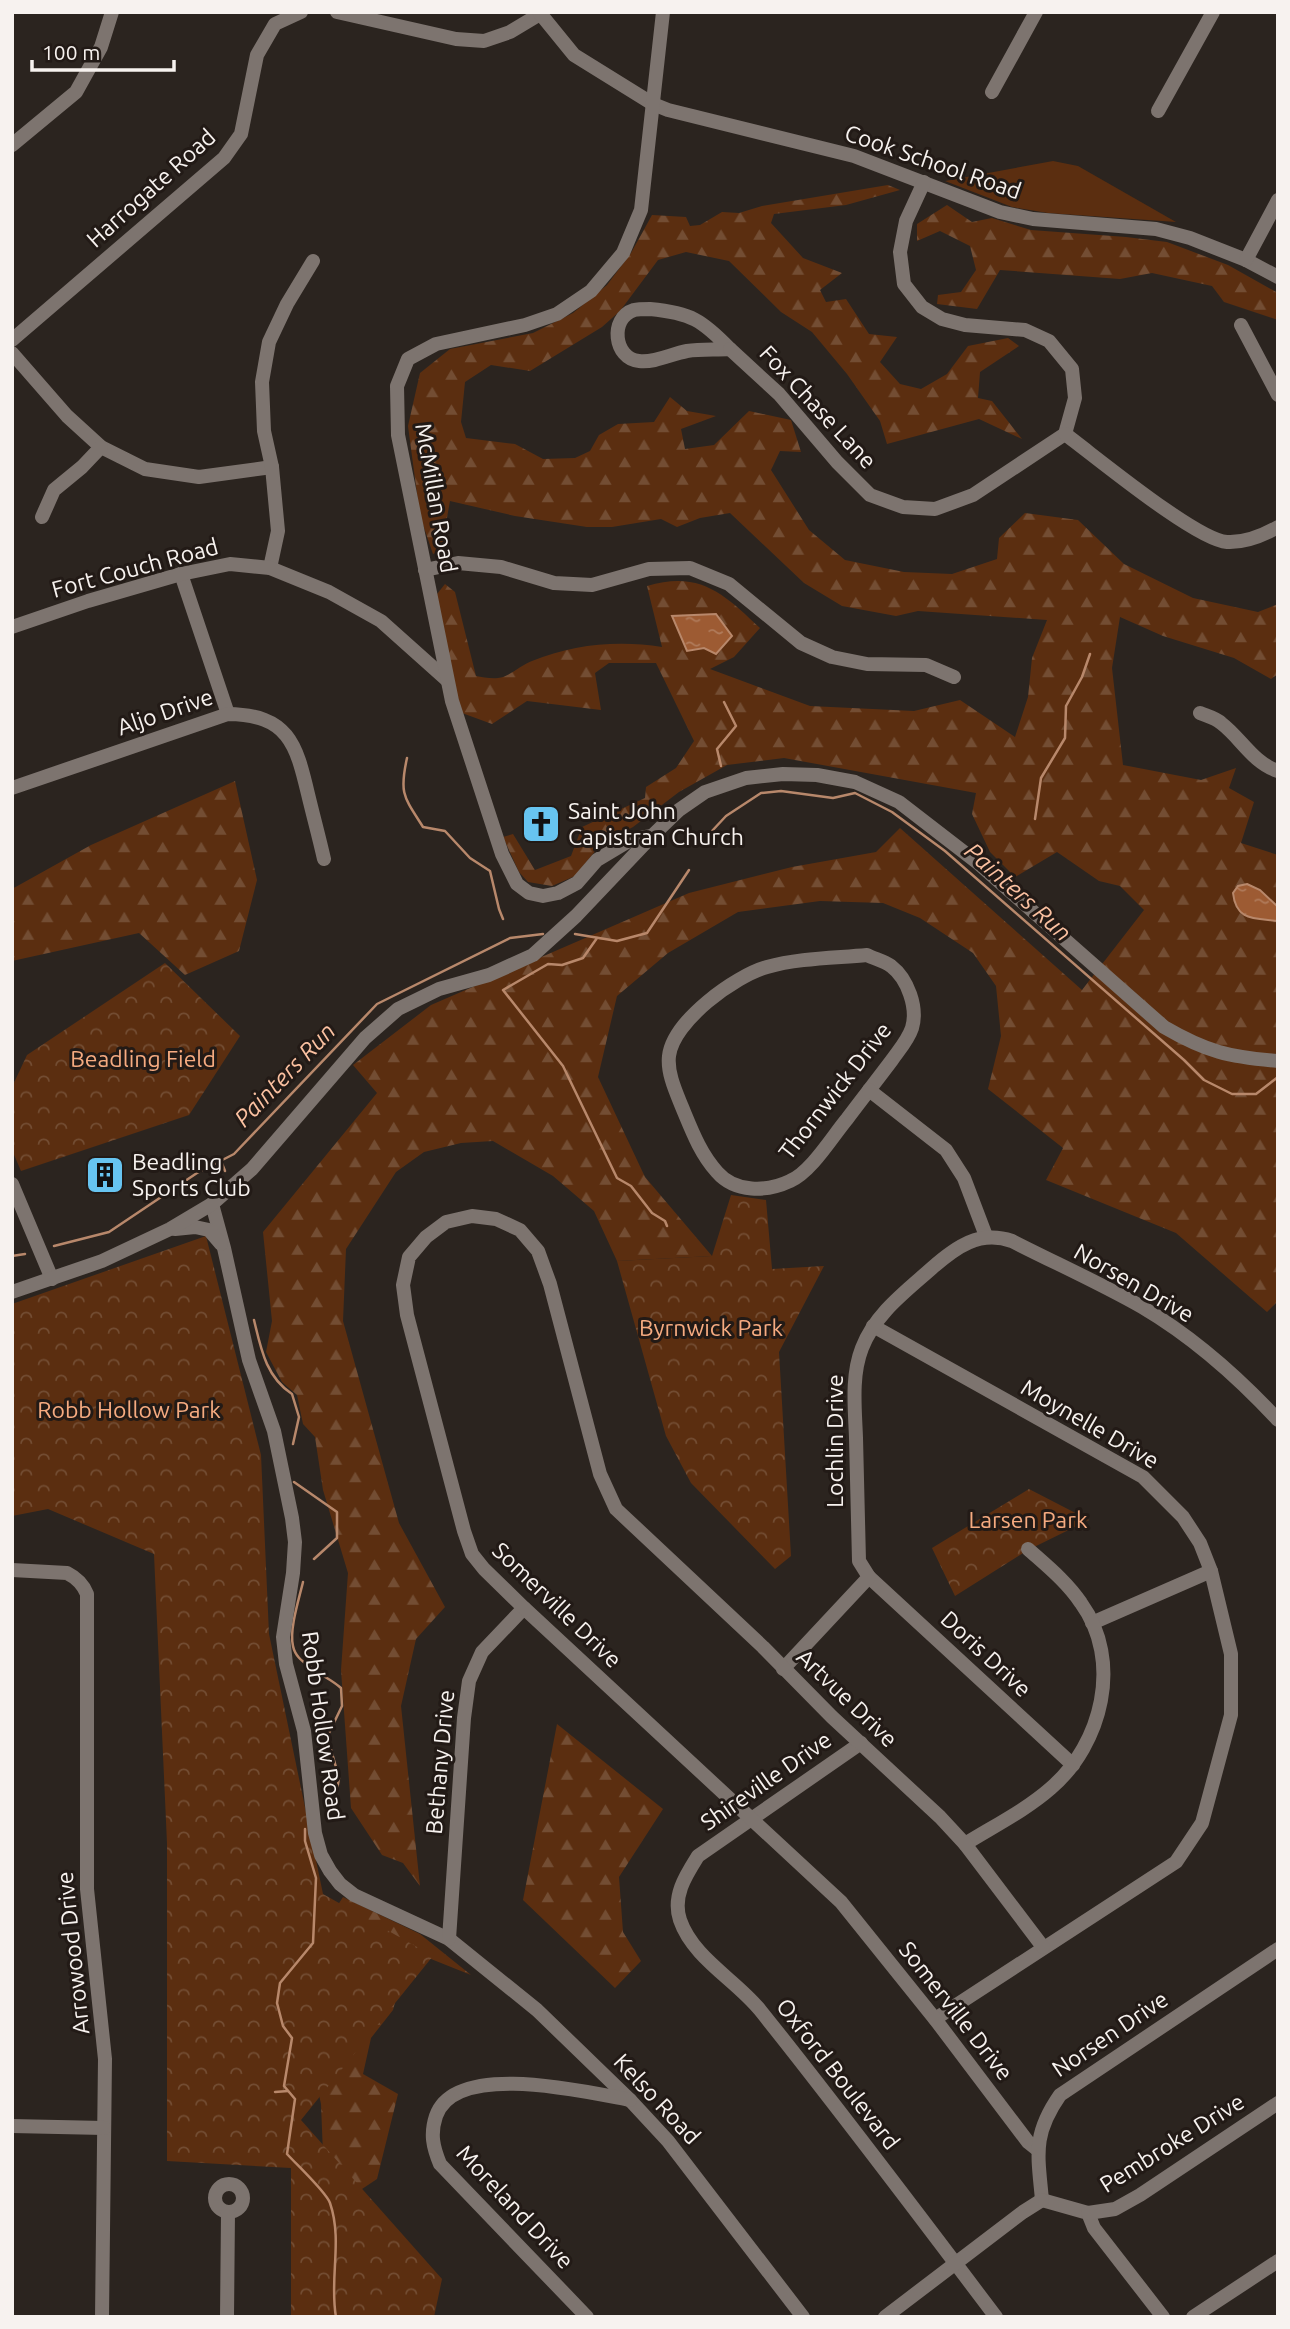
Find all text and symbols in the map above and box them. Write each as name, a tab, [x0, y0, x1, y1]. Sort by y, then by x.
scale bar	[32, 28, 173, 72]
text: 100 m	[42, 40, 100, 64]
street label: Cook School Road	[842, 120, 1025, 203]
street label: Harrogate Road	[81, 124, 220, 252]
street label: Fox Chase Lane	[755, 340, 882, 473]
street label: McMillan Road	[411, 421, 462, 575]
street label: Fort Couch Road	[49, 533, 221, 602]
street label: Aljo Drive	[114, 683, 216, 740]
place label: Saint John Capistran Church	[568, 798, 744, 849]
church icon: Saint John Capistran Church	[520, 803, 562, 845]
water label: Painters Run	[960, 837, 1077, 946]
water label: Painters Run	[229, 1017, 341, 1132]
street label: Thornwick Drive	[773, 1017, 896, 1164]
park label: Beadling Field	[70, 1046, 216, 1071]
place label: Beadling Sports Club	[132, 1149, 251, 1200]
building icon: Beadling Sports Club	[84, 1154, 126, 1196]
street label: Norsen Drive	[1070, 1238, 1199, 1327]
park label: Byrnwick Park	[639, 1315, 783, 1340]
street label: Lochlin Drive	[822, 1374, 847, 1508]
street label: Moynelle Drive	[1017, 1374, 1163, 1473]
park label: Robb Hollow Park	[37, 1397, 221, 1422]
park label: Larsen Park	[968, 1507, 1088, 1532]
street label: Somerville Drive	[488, 1537, 627, 1672]
street label: Doris Drive	[936, 1606, 1036, 1702]
street label: Robb Hollow Road	[298, 1630, 349, 1822]
street label: Artvue Drive	[792, 1644, 903, 1752]
street label: Bethany Drive	[421, 1689, 458, 1835]
street label: Shireville Drive	[696, 1726, 836, 1835]
street label: Arrowood Drive	[52, 1870, 93, 2036]
street label: Somerville Drive	[895, 1937, 1018, 2085]
street label: Norsen Drive	[1047, 1986, 1172, 2081]
street label: Oxford Boulevard	[772, 1993, 905, 2154]
street label: Kelso Road	[609, 2048, 705, 2149]
street label: Pembroke Drive	[1095, 2088, 1248, 2197]
street label: Moreland Drive	[452, 2140, 579, 2273]

